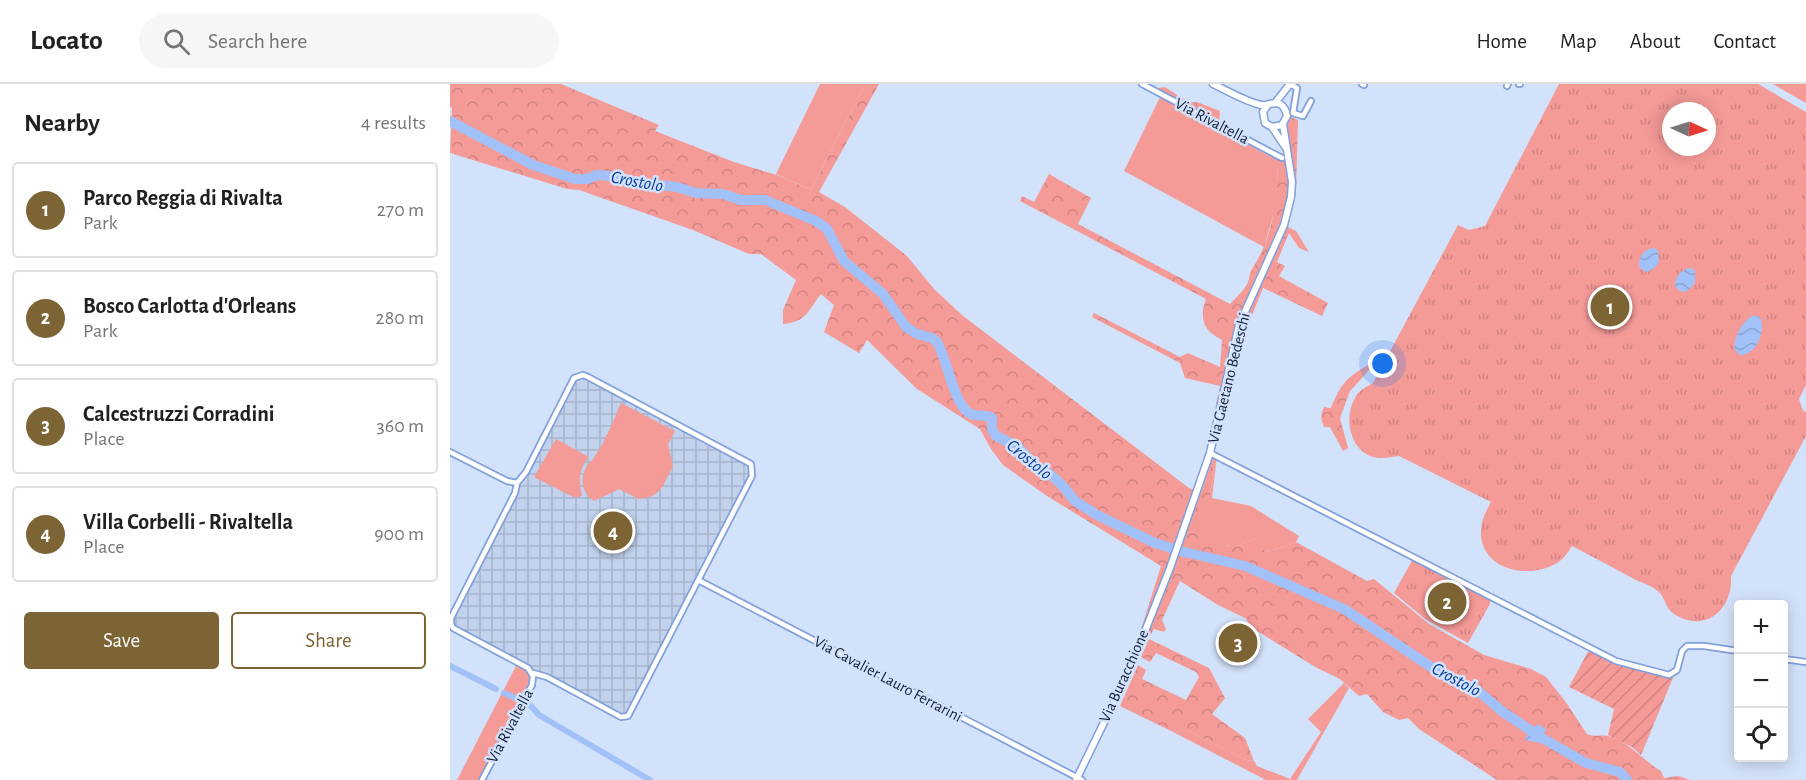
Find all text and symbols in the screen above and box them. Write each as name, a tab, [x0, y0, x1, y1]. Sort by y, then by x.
search box	[139, 14, 559, 68]
icon: search	[160, 25, 193, 58]
text: Locato	[30, 27, 103, 55]
text: Search here	[208, 30, 307, 52]
text: Home	[1476, 31, 1527, 52]
text: Map	[1560, 31, 1597, 52]
text: About	[1630, 31, 1680, 52]
text: Contact	[1713, 31, 1776, 52]
street label: Via Rivaltella	[1172, 95, 1252, 147]
north arrow	[1662, 102, 1716, 156]
text: Nearby	[24, 110, 100, 136]
text: 4 results	[361, 113, 426, 133]
water label: Crostolo	[610, 169, 664, 195]
text: Parco Reggia di Rivalta	[83, 187, 283, 209]
text: 1	[42, 200, 49, 220]
text: 270 m	[377, 200, 424, 220]
text: Park	[83, 213, 118, 233]
pin: 1	[1590, 284, 1630, 330]
text: Bosco Carlotta d'Orleans	[83, 295, 296, 317]
text: 2	[41, 308, 50, 328]
text: 280 m	[376, 308, 424, 328]
street label: Via Gaetano Bedeschi	[1205, 311, 1253, 445]
text: Park	[83, 321, 118, 341]
your location	[1368, 349, 1397, 378]
text: Calcestruzzi Corradini	[83, 403, 275, 425]
text: 3	[41, 416, 50, 436]
text: 360 m	[377, 416, 424, 436]
text: Place	[83, 429, 124, 449]
water label: Crostolo	[1003, 436, 1055, 484]
pin: 4	[594, 508, 632, 554]
text: Villa Corbelli - Rivaltella	[83, 511, 293, 533]
text: 4	[40, 524, 51, 544]
text: 900 m	[374, 524, 424, 544]
text: Place	[83, 537, 124, 557]
pin: 2	[1428, 580, 1466, 624]
map controls	[1734, 600, 1788, 762]
button: +	[1734, 600, 1788, 654]
button: Save	[24, 612, 219, 669]
button: Share	[231, 612, 426, 669]
pin: 3	[1218, 620, 1258, 666]
street label: Via Buracchione	[1096, 627, 1152, 725]
street label: Via Cavalier Lauro Ferrarini	[811, 633, 965, 725]
button: −	[1734, 654, 1788, 708]
water label: Crostolo	[1429, 660, 1483, 700]
street label: Via Rivaltella	[484, 686, 536, 766]
button: locate	[1734, 708, 1788, 762]

